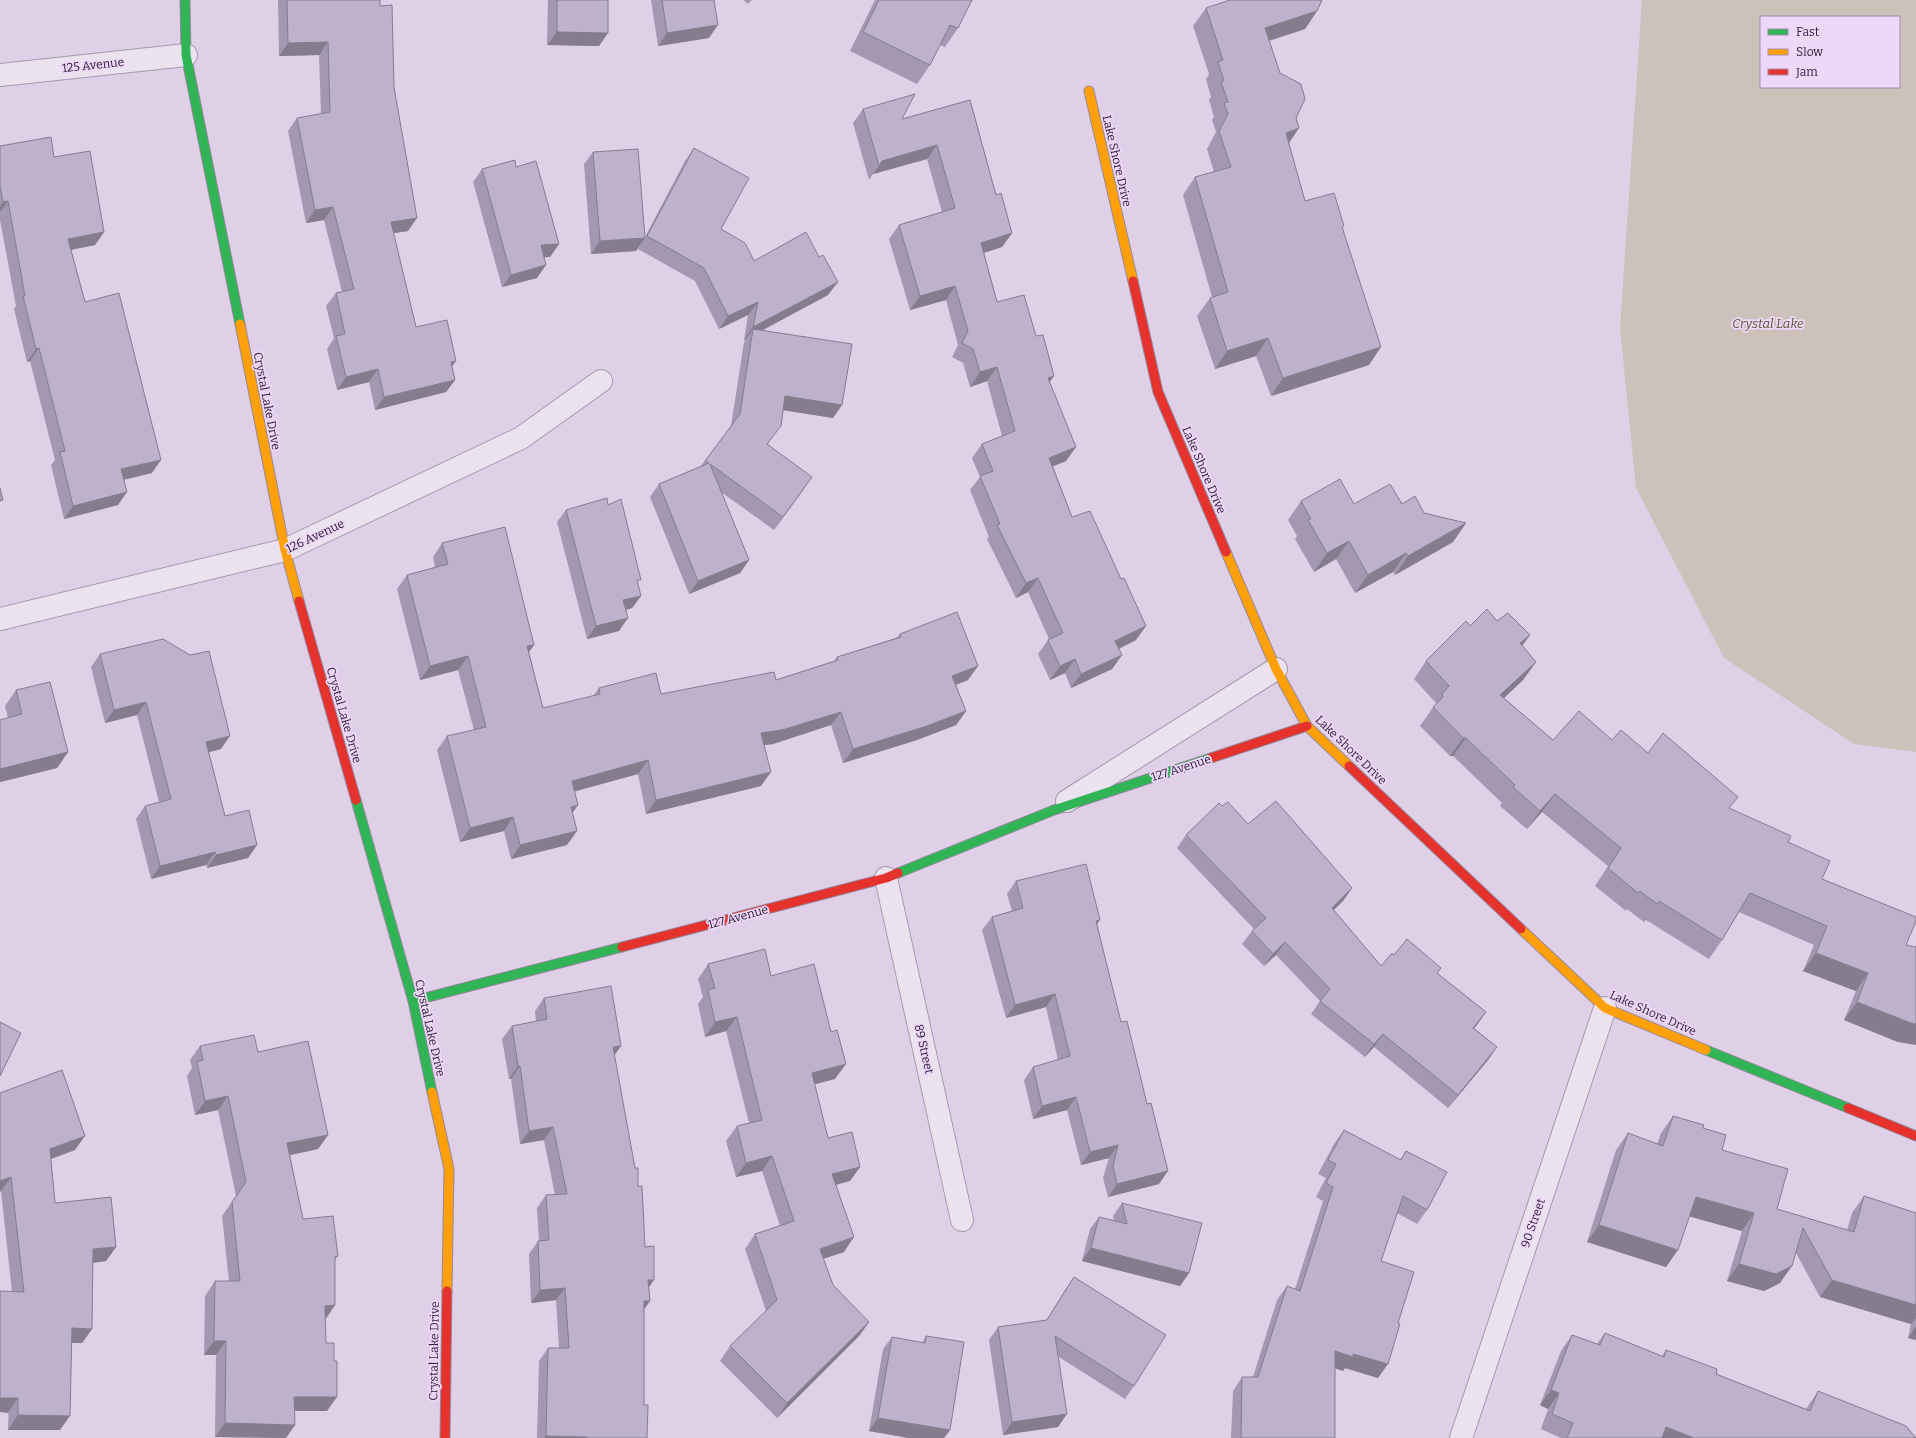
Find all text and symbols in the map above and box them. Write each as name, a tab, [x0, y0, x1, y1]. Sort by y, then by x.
legend	[1760, 16, 1900, 88]
text: Fast	[1796, 25, 1820, 39]
text: Slow	[1796, 45, 1823, 59]
street label: 125 Avenue	[61, 55, 125, 75]
text: Jam	[1795, 65, 1818, 79]
street label: Lake Shore Drive	[1100, 114, 1134, 208]
water label: Crystal Lake	[1732, 316, 1804, 331]
street label: Crystal Lake Drive	[251, 351, 283, 451]
street label: Lake Shore Drive	[1179, 424, 1229, 516]
street label: 126 Avenue	[283, 516, 347, 556]
street label: Crystal Lake Drive	[324, 665, 364, 765]
street label: Lake Shore Drive	[1312, 712, 1390, 788]
street label: 127 Avenue	[1149, 752, 1213, 784]
street label: 127 Avenue	[706, 902, 770, 932]
street label: Crystal Lake Drive	[412, 978, 448, 1078]
street label: Lake Shore Drive	[1607, 988, 1699, 1038]
street label: 89 Street	[911, 1023, 937, 1076]
street label: 90 Street	[1518, 1196, 1548, 1249]
street label: Crystal Lake Drive	[426, 1301, 442, 1401]

